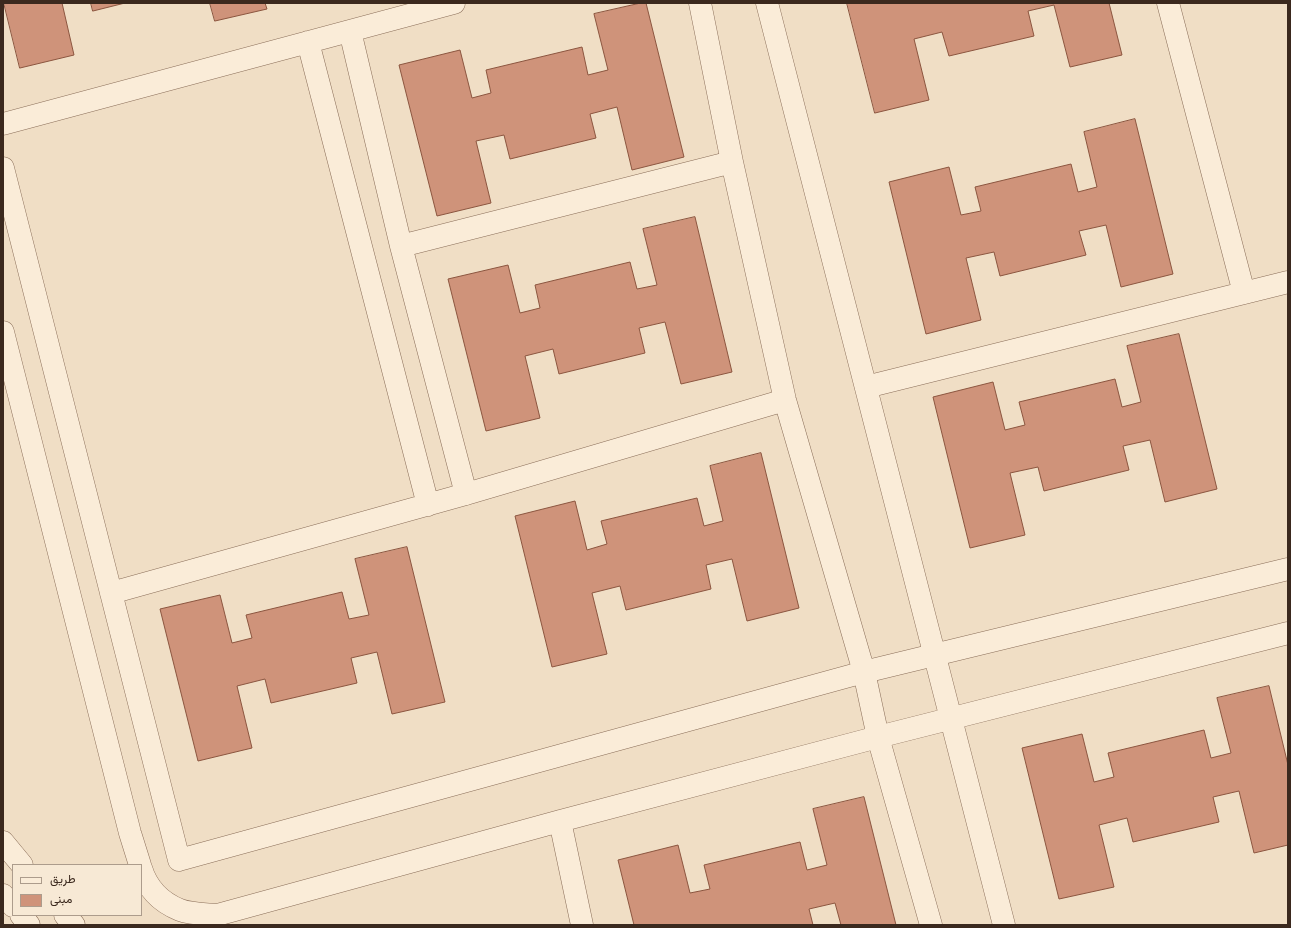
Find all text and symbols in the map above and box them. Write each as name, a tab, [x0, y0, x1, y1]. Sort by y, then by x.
legend	[12, 864, 142, 916]
text: طريق	[50, 872, 75, 886]
text: مبنى	[50, 892, 72, 906]

